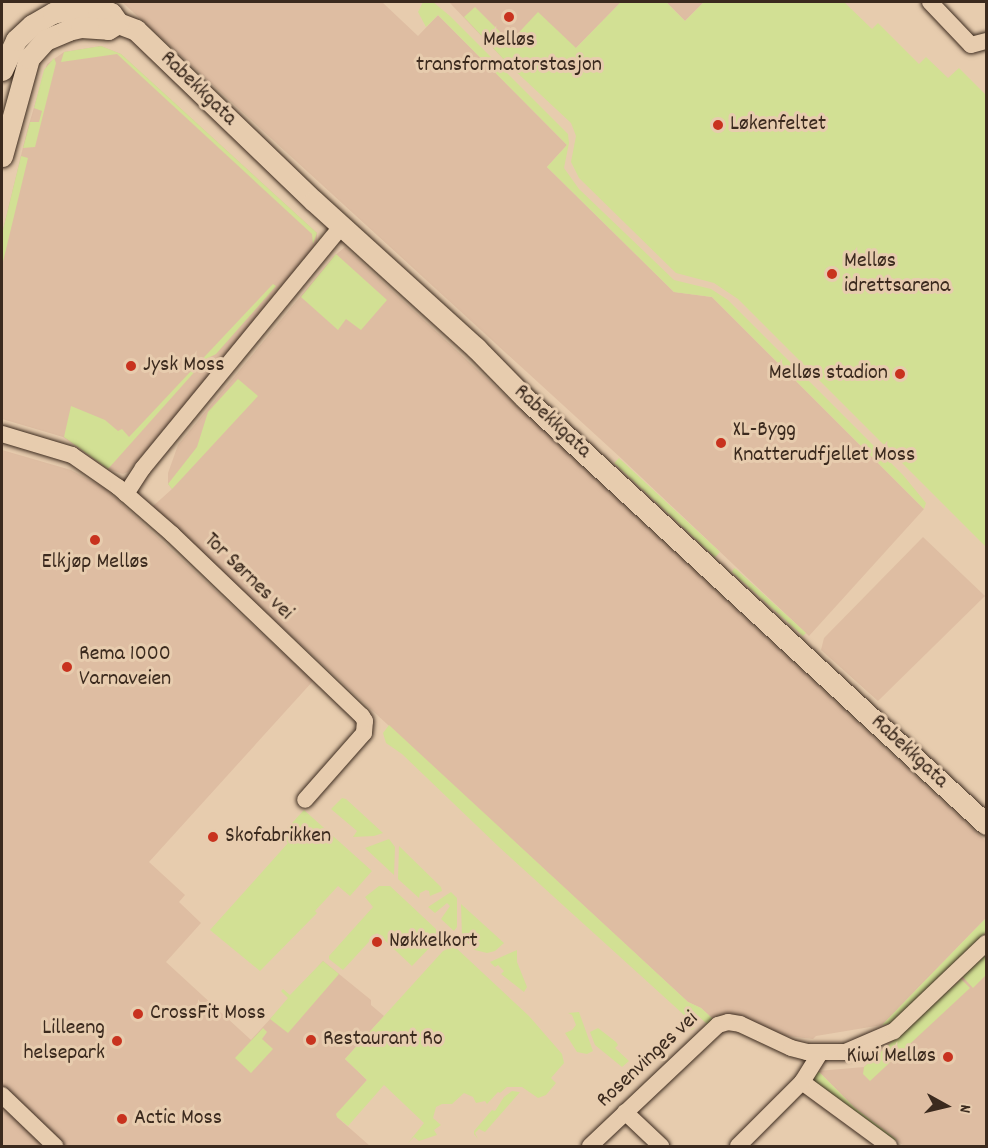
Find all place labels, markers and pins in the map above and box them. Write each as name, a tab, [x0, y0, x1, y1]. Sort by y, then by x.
marker: Melløs transformatorstasjon	[502, 10, 516, 24]
place label: Melløs transformatorstasjon	[416, 27, 602, 78]
place label: Løkenfeltet	[730, 112, 826, 138]
marker: Løkenfeltet	[711, 118, 725, 132]
place label: Melløs idrettsarena	[844, 248, 950, 300]
marker: Melløs idrettsarena	[825, 267, 839, 281]
place label: Jysk Moss	[143, 353, 224, 379]
marker: Jysk Moss	[124, 359, 138, 373]
place label: Melløs stadion	[769, 361, 888, 387]
marker: Melløs stadion	[893, 367, 907, 381]
place label: XL-Bygg Knatterudfjellet Moss	[733, 417, 915, 469]
marker: XL-Bygg Knatterudfjellet Moss	[714, 436, 728, 450]
marker: Elkjøp Melløs	[88, 533, 102, 547]
place label: Elkjøp Melløs	[41, 550, 149, 576]
place label: Rema 1000 Varnaveien	[79, 641, 171, 692]
marker: Rema 1000 Varnaveien	[60, 660, 74, 674]
place label: Skofabrikken	[225, 824, 331, 850]
marker: Skofabrikken	[206, 830, 220, 844]
place label: Nøkkelkort	[389, 929, 478, 955]
marker: Nøkkelkort	[370, 935, 384, 949]
place label: CrossFit Moss	[150, 1001, 266, 1027]
marker: CrossFit Moss	[131, 1007, 145, 1021]
place label: Lilleeng helsepark	[23, 1015, 105, 1066]
place label: Restaurant Ro	[323, 1027, 443, 1053]
marker: Restaurant Ro	[304, 1033, 318, 1047]
marker: Lilleeng helsepark	[110, 1034, 124, 1048]
place label: Kiwi Melløs	[846, 1044, 936, 1070]
marker: Kiwi Melløs	[941, 1050, 955, 1064]
place label: Actic Moss	[134, 1106, 222, 1132]
marker: Actic Moss	[115, 1112, 129, 1126]

